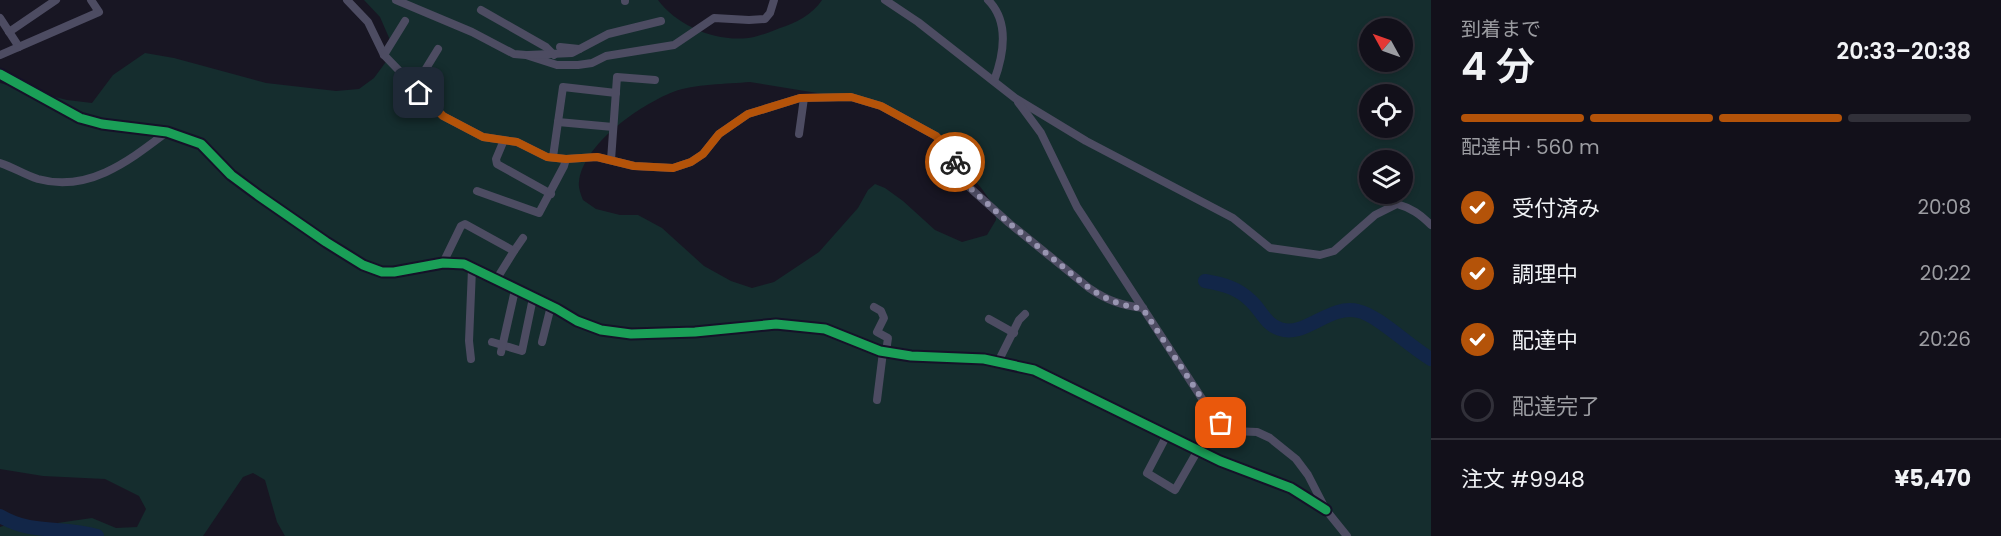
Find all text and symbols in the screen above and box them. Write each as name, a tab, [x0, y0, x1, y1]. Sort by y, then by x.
text: 到着まで	[1461, 15, 1541, 43]
north arrow	[1359, 18, 1413, 72]
map controls	[1359, 18, 1413, 204]
text: 20:33–20:38	[1837, 36, 1971, 67]
text: 4 分	[1461, 39, 1535, 94]
pin	[393, 67, 444, 118]
icon: home	[402, 76, 435, 109]
button: locate	[1359, 84, 1413, 138]
courier	[925, 132, 985, 192]
text: 配達中 · 560 m	[1461, 133, 1600, 161]
icon: bike	[939, 146, 972, 179]
button: layers	[1359, 150, 1413, 204]
icon: check	[1461, 191, 1494, 224]
text: 受付済み	[1512, 193, 1600, 224]
text: 20:08	[1918, 193, 1971, 221]
icon: check	[1461, 257, 1494, 290]
text: 調理中	[1512, 259, 1578, 290]
text: 20:22	[1920, 259, 1971, 287]
icon: check	[1461, 323, 1494, 356]
text: 配達中	[1512, 325, 1578, 356]
text: 20:26	[1918, 325, 1971, 353]
text: 配達完了	[1512, 391, 1600, 422]
pin	[1195, 397, 1246, 448]
icon: bag	[1204, 406, 1237, 439]
text: ¥5,470	[1895, 463, 1971, 494]
text: 注文 #9948	[1461, 464, 1585, 495]

